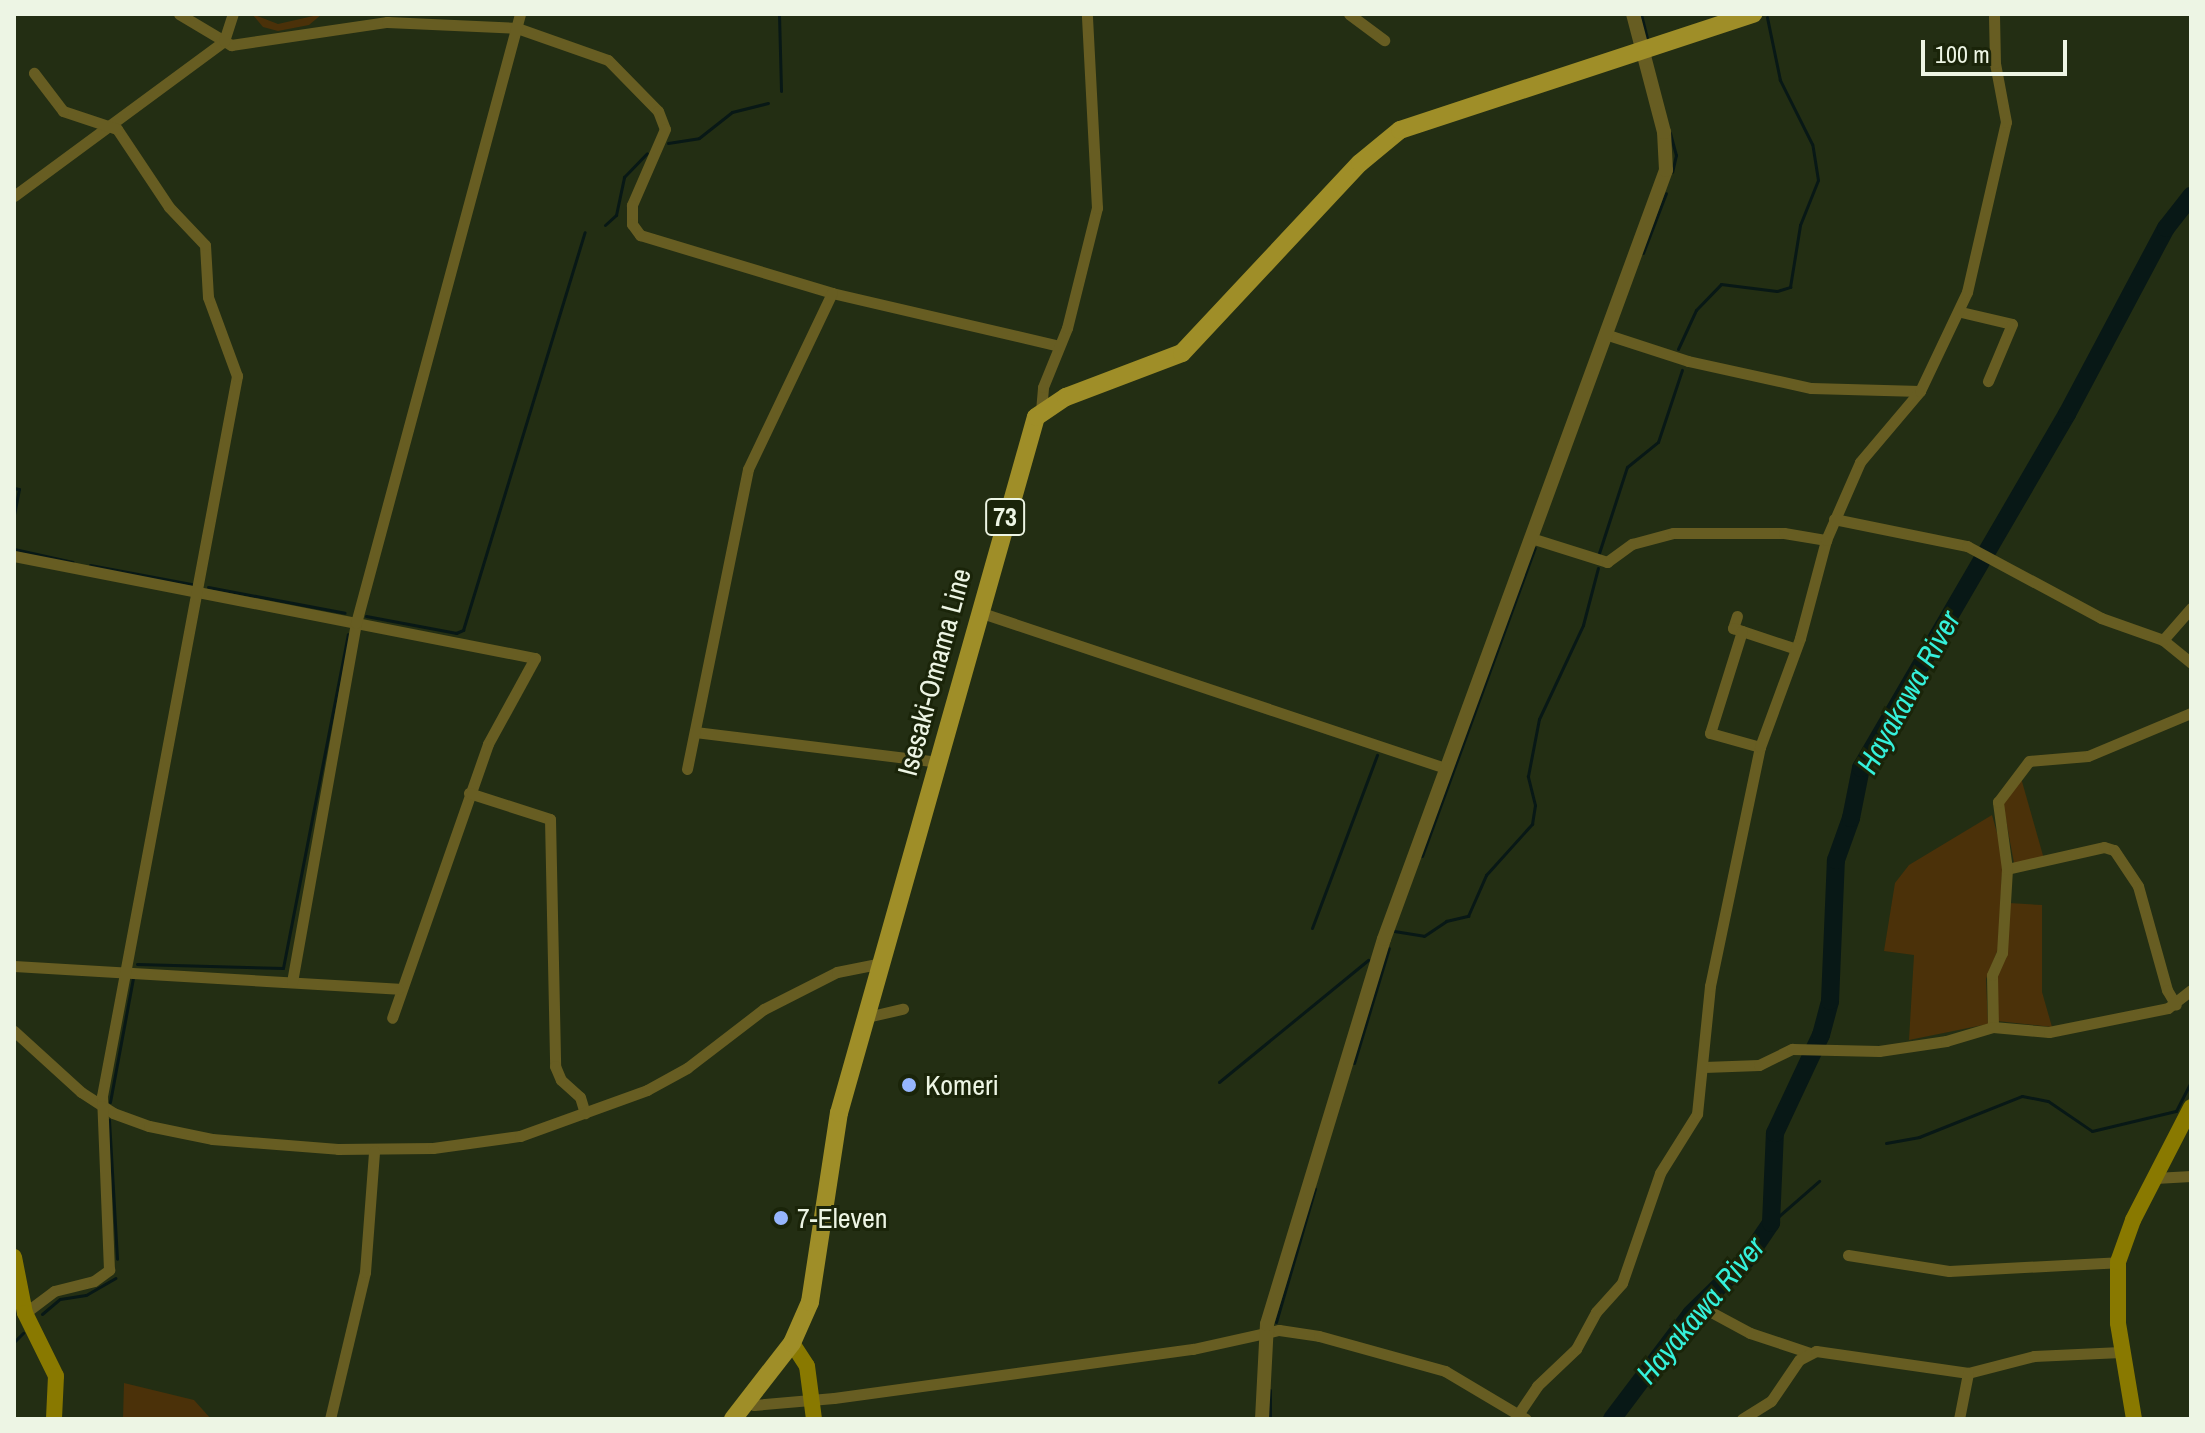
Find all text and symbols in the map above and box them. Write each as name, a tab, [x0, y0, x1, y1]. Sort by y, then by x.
scale bar	[1925, 24, 2071, 74]
text: 100 m	[1935, 38, 1990, 70]
road number: 73	[985, 495, 1025, 539]
street label: Isesaki-Omama Line	[890, 565, 978, 779]
water label: Hayakawa River	[1849, 604, 1967, 780]
place label: Komeri	[925, 1068, 999, 1102]
marker: Komeri	[900, 1076, 918, 1094]
place label: 7-Eleven	[797, 1201, 888, 1235]
marker: 7-Eleven	[772, 1209, 790, 1227]
water label: Hayakawa River	[1628, 1229, 1772, 1391]

